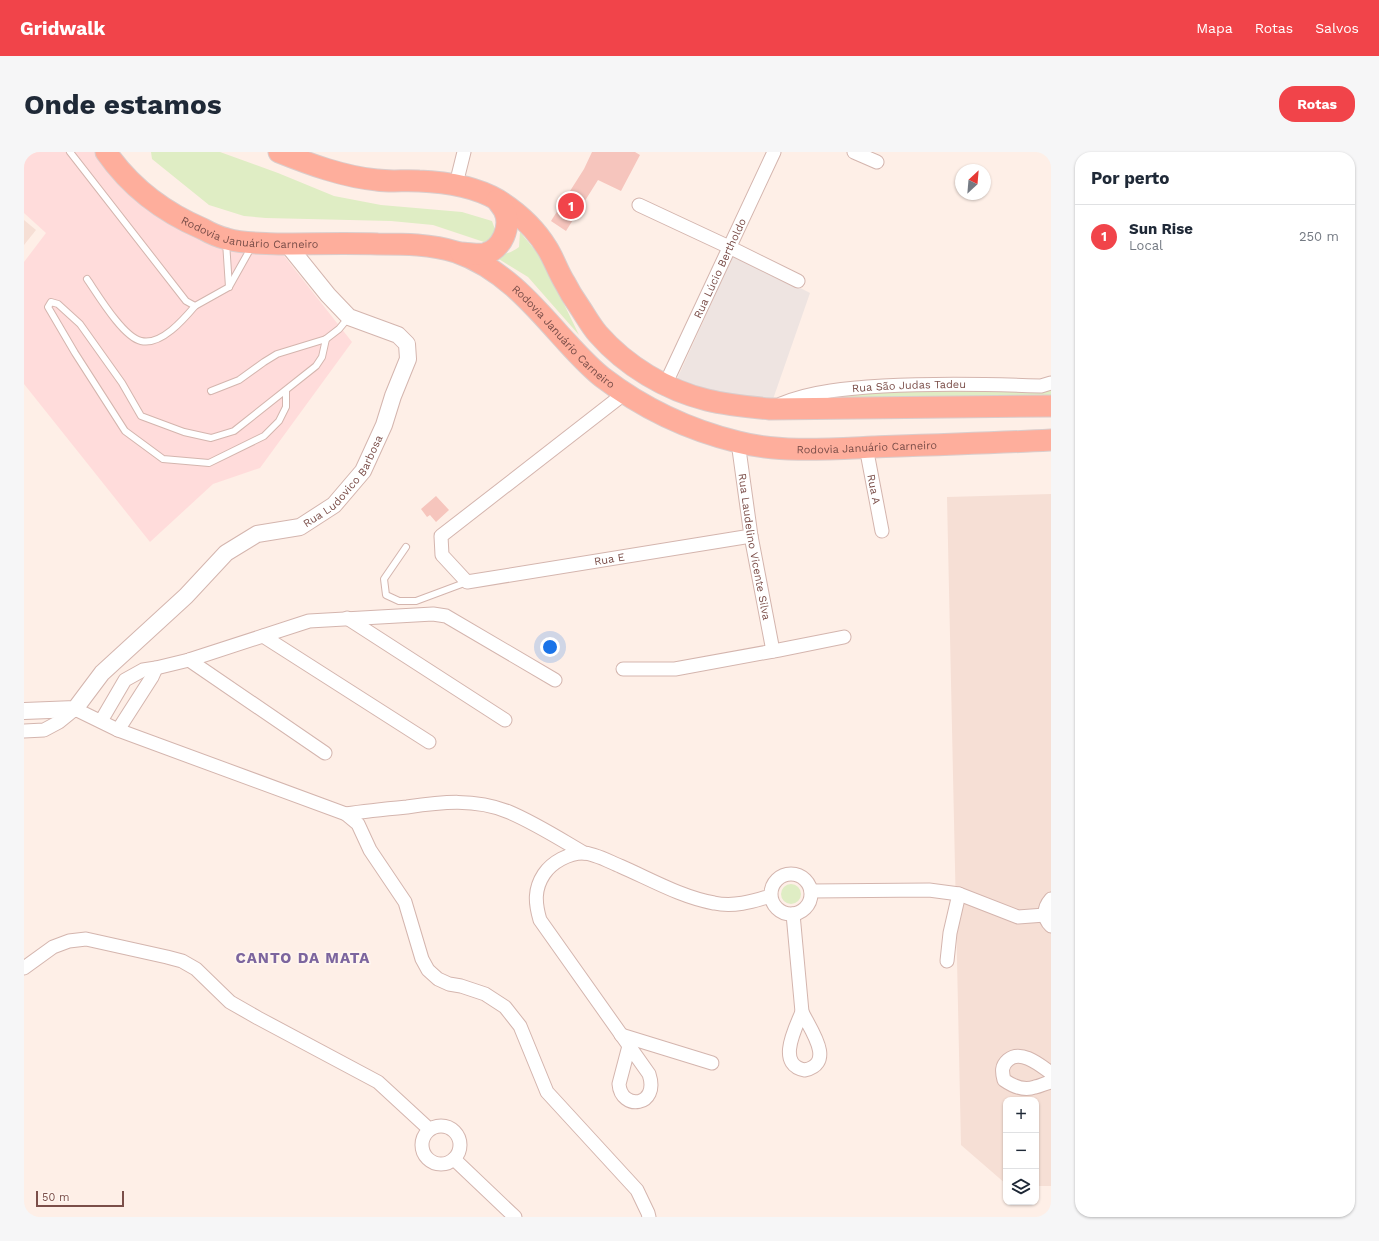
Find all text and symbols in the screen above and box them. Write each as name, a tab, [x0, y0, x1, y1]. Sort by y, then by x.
text: Gridwalk	[20, 17, 105, 40]
text: Mapa	[1196, 20, 1233, 36]
text: Rotas	[1255, 20, 1293, 36]
text: Salvos	[1315, 20, 1359, 36]
button: Rotas	[1279, 86, 1355, 122]
text: Onde estamos	[24, 88, 222, 121]
north arrow	[955, 164, 991, 200]
text: Por perto	[1091, 168, 1169, 188]
pin: 1	[558, 191, 584, 221]
street label: Rodovia Januário Carneiro	[179, 214, 318, 251]
street label: Rua Lúcio Bertholdo	[691, 216, 749, 321]
text: Sun Rise	[1129, 220, 1193, 238]
text: 1	[1101, 229, 1107, 244]
text: 250 m	[1299, 229, 1339, 244]
text: Local	[1129, 238, 1163, 253]
street label: Rodovia Januário Carneiro	[509, 282, 617, 391]
street label: Rua São Judas Tadeu	[851, 378, 966, 395]
street label: Rua Ludovico Barbosa	[301, 433, 385, 530]
street label: Rodovia Januário Carneiro	[796, 439, 937, 456]
street label: Rua Laudelino Vicente Silva	[735, 473, 773, 621]
street label: Rua A	[864, 473, 883, 506]
street label: Rua E	[593, 551, 626, 568]
your location	[540, 637, 560, 657]
district label: CANTO DA MATA	[235, 949, 371, 967]
map controls	[1003, 1097, 1039, 1205]
button: +	[1003, 1097, 1039, 1133]
button: −	[1003, 1133, 1039, 1169]
button: layers	[1003, 1169, 1039, 1205]
scale bar	[36, 1189, 124, 1208]
text: 50 m	[42, 1191, 69, 1204]

